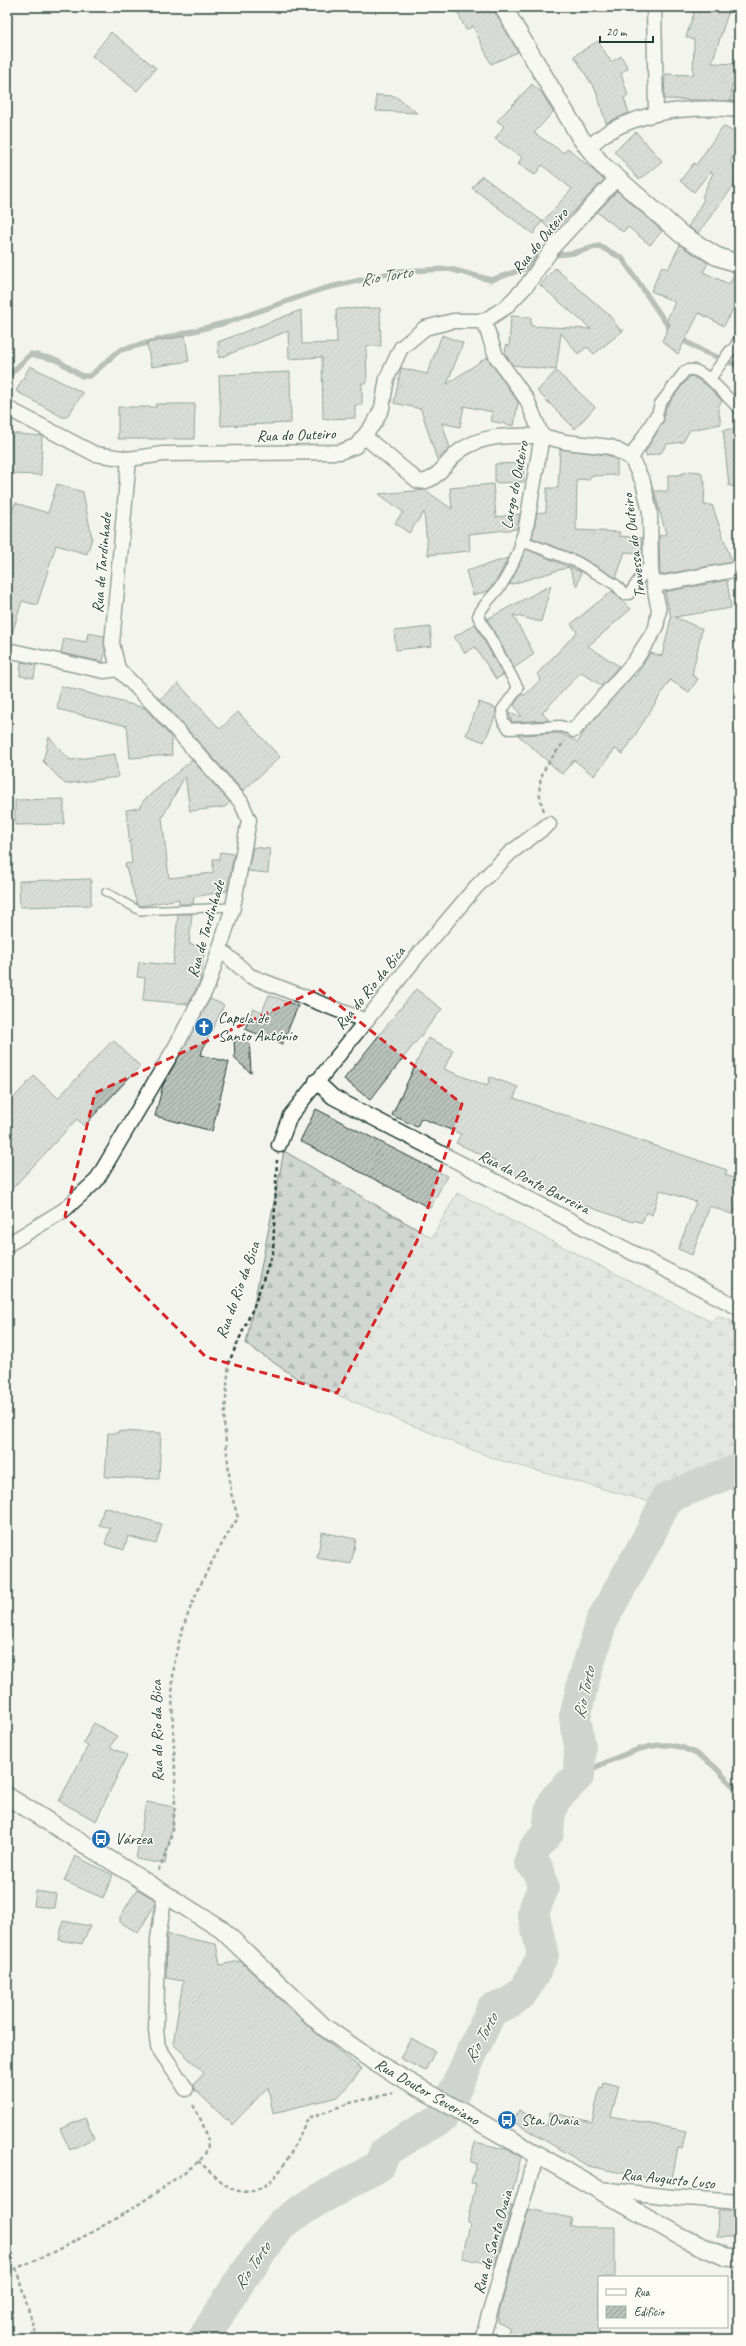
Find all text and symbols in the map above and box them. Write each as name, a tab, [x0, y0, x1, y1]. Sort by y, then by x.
scale bar	[600, 18, 653, 44]
text: 20 m	[606, 24, 628, 40]
street label: Rua do Outeiro	[507, 203, 573, 278]
water label: Rio Torto	[358, 261, 417, 291]
street label: Rua do Outeiro	[256, 424, 337, 446]
street label: Largo do Outeiro	[497, 438, 534, 531]
street label: Travessa do Outeiro	[617, 490, 650, 599]
street label: Rua de Tardinhade	[88, 510, 116, 614]
street label: Rua de Tardinhade	[183, 876, 230, 980]
street label: Rua do Rio da Bica	[330, 941, 411, 1034]
place label: Capela de Santo António	[218, 1008, 299, 1046]
church icon: Capela de Santo António	[193, 1016, 215, 1038]
street label: Rua da Ponte Barreira	[475, 1145, 594, 1219]
street label: Rua do Rio da Bica	[211, 1237, 265, 1341]
water label: Rio Torto	[568, 1662, 600, 1721]
street label: Rua do Rio da Bica	[146, 1679, 168, 1782]
bus stop icon: Várzea	[90, 1828, 112, 1850]
place label: Várzea	[115, 1829, 154, 1849]
water label: Rio Torto	[459, 2007, 504, 2066]
street label: Rua Doutor Severiano	[371, 2054, 484, 2131]
bus stop icon: Sta. Ovaia	[496, 2109, 518, 2131]
place label: Sta. Ovaia	[521, 2110, 580, 2130]
street label: Rua Augusto Luso	[620, 2164, 717, 2194]
street label: Rua de Santa Ovaia	[469, 2186, 518, 2296]
water label: Rio Torto	[229, 2236, 277, 2294]
legend	[598, 2276, 728, 2328]
text: Rua	[634, 2284, 651, 2300]
text: Edifício	[634, 2304, 666, 2320]

